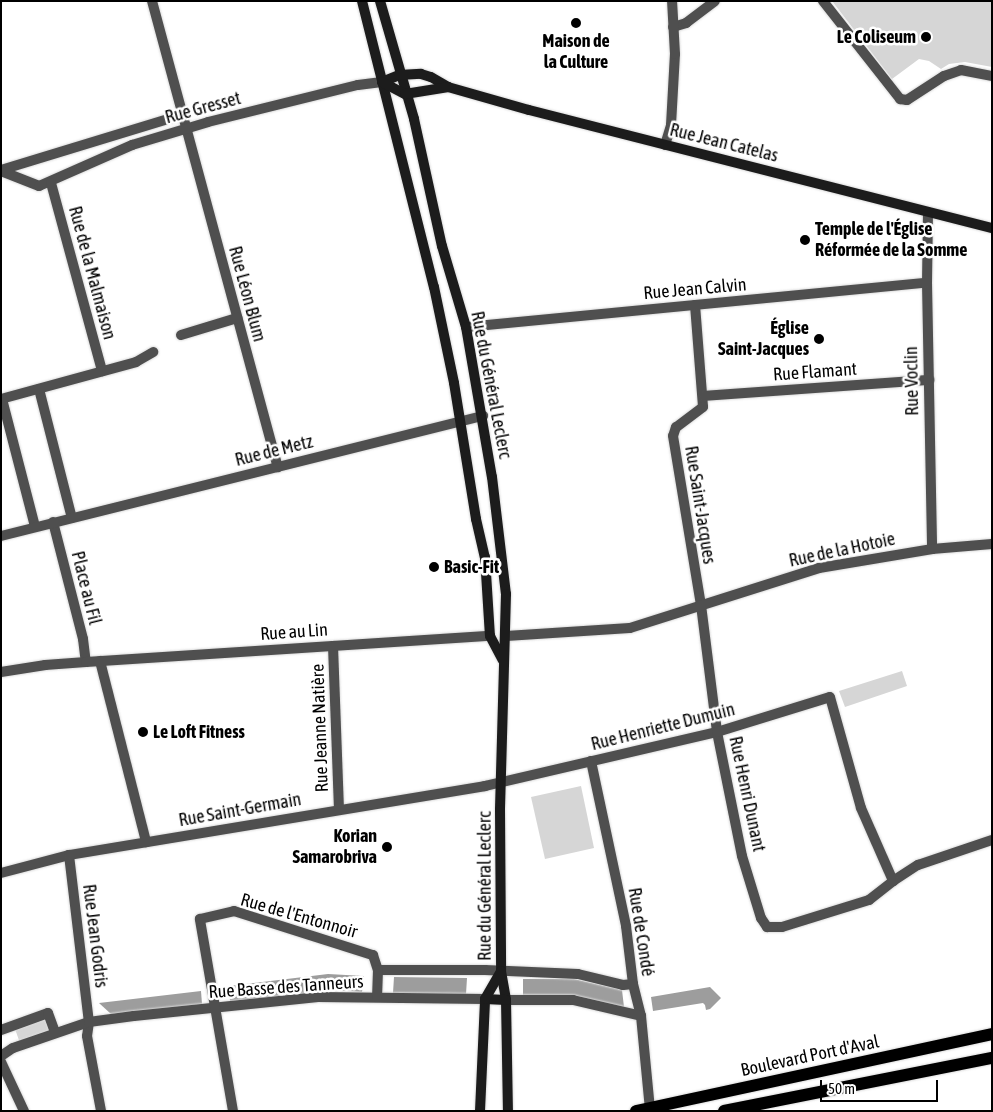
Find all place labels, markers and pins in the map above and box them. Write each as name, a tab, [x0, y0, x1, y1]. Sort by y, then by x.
marker: Maison de la Culture	[570, 17, 582, 29]
place label: Le Coliseum	[837, 26, 916, 48]
place label: Maison de la Culture	[542, 31, 610, 74]
marker: Le Coliseum	[920, 31, 932, 43]
place label: Temple de l'Église Réformée de la Somme	[815, 219, 967, 262]
marker: Temple de l'Église Réformée de la Somme	[799, 234, 811, 246]
place label: Église Saint-Jacques	[718, 318, 809, 360]
marker: Église Saint-Jacques	[813, 333, 825, 345]
place label: Basic-Fit	[444, 556, 499, 578]
marker: Basic-Fit	[428, 561, 440, 573]
place label: Le Loft Fitness	[153, 721, 245, 743]
marker: Le Loft Fitness	[137, 726, 149, 738]
place label: Korian Samarobriva	[292, 826, 377, 869]
marker: Korian Samarobriva	[381, 841, 393, 853]

